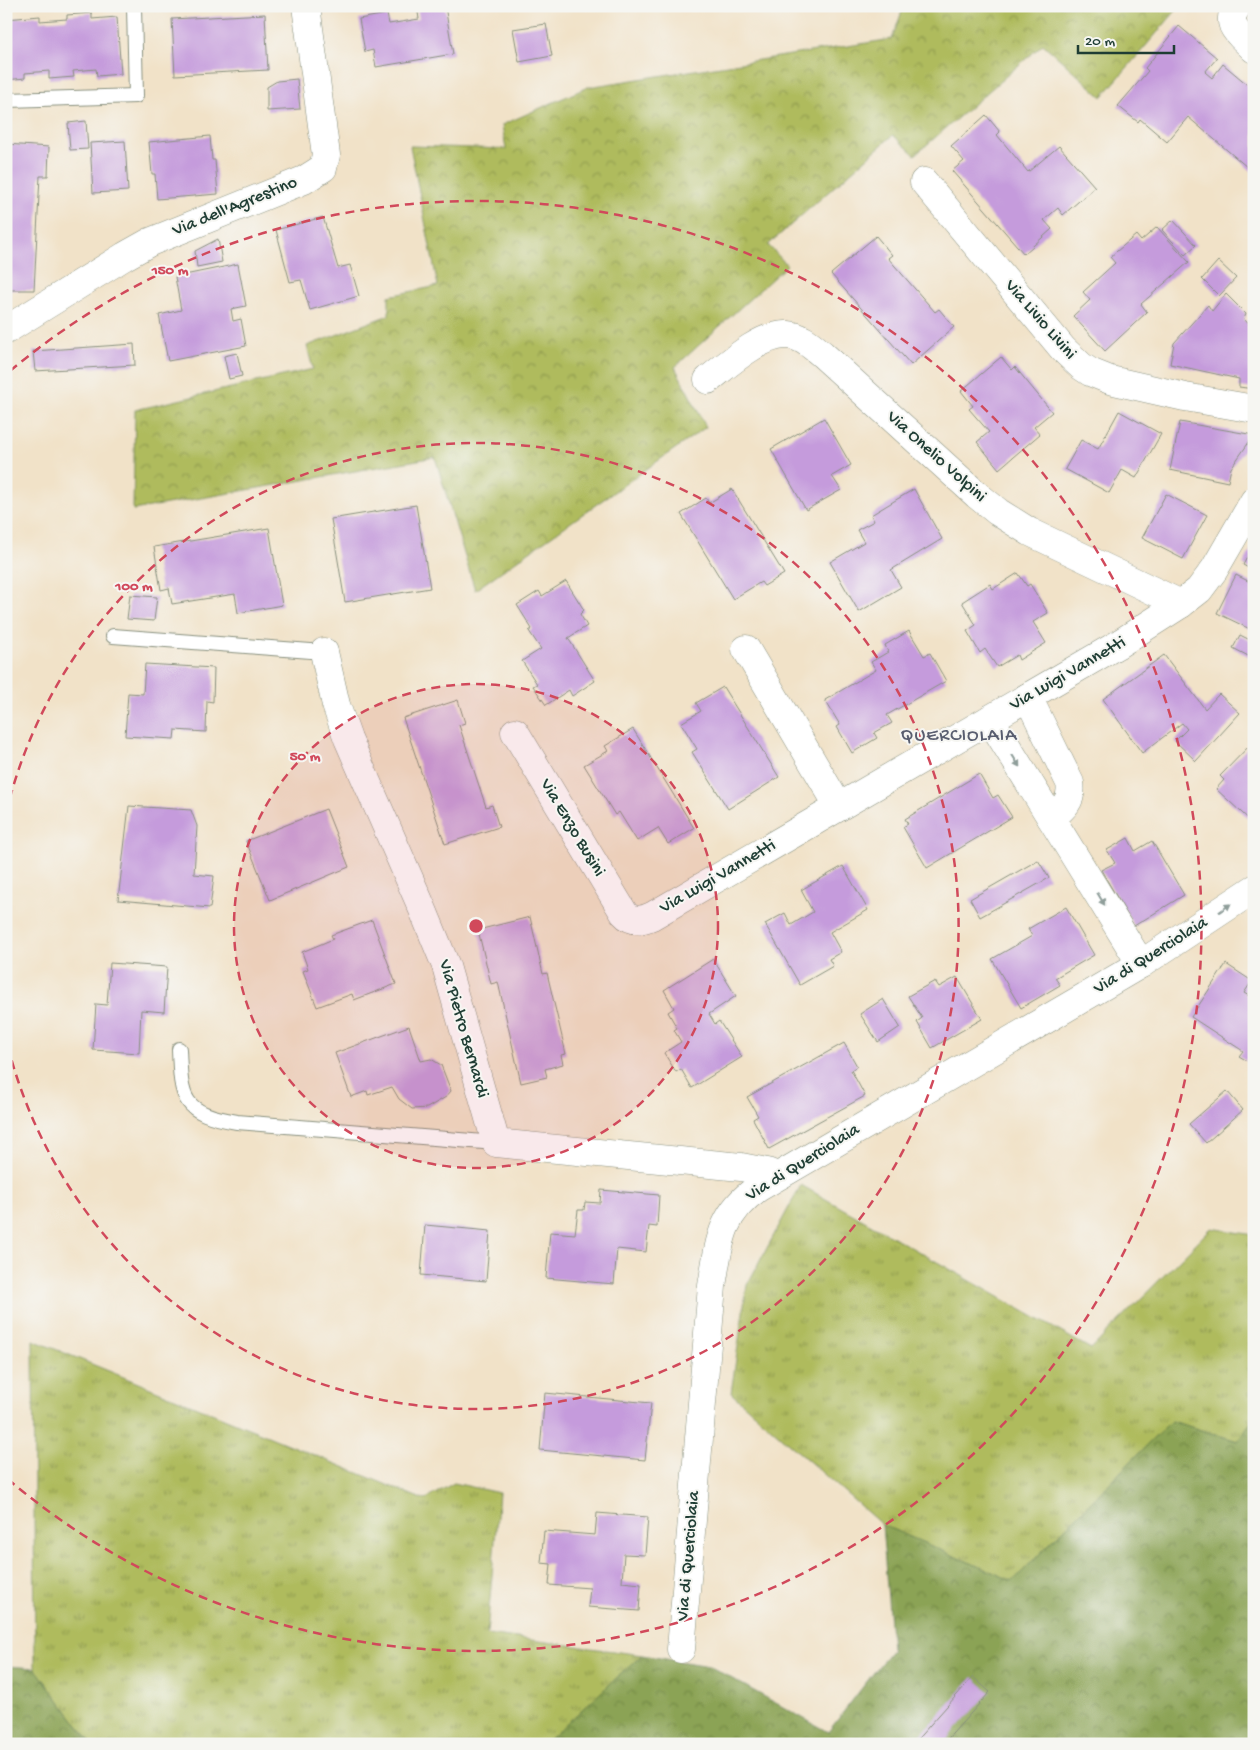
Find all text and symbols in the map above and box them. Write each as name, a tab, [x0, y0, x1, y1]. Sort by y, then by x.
scale bar	[1078, 22, 1174, 54]
text: 20 m	[1085, 33, 1115, 51]
street label: Via dell'Agrestino	[169, 172, 300, 242]
text: 150 m	[151, 262, 189, 280]
street label: Via Livio Livini	[999, 275, 1080, 364]
street label: Via Onelio Volpini	[881, 406, 990, 507]
text: 100 m	[114, 578, 153, 596]
street label: Via Luigi Vannetti	[1005, 632, 1130, 716]
district label: QUERCIOLAIA	[901, 725, 1018, 748]
text: 50 m	[290, 748, 321, 766]
one-way arrow	[1011, 754, 1020, 767]
street label: Via Enzo Busini	[534, 775, 609, 881]
street label: Via Luigi Vannetti	[655, 835, 780, 919]
one-way arrow	[1096, 893, 1105, 906]
one-way arrow	[1219, 904, 1232, 913]
street label: Via di Querciolaia	[1089, 912, 1213, 1000]
centre of rings	[467, 917, 485, 935]
street label: Via Pietro Bernardi	[433, 956, 493, 1101]
street label: Via di Querciolaia	[741, 1119, 865, 1207]
street label: Via di Querciolaia	[673, 1489, 705, 1623]

